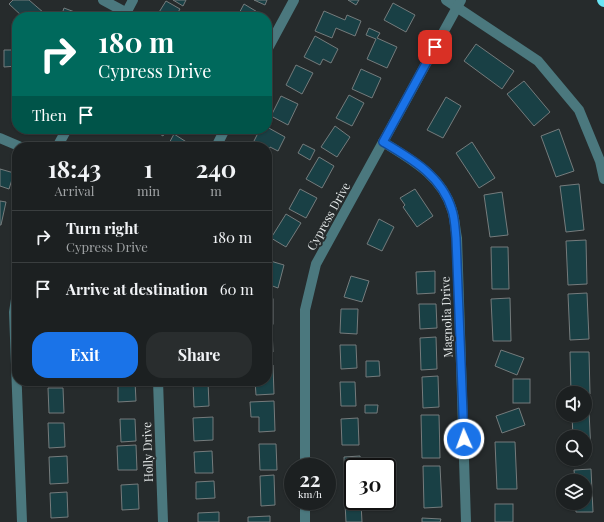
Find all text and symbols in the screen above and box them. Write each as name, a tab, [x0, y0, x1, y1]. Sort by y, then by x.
text: 180 m	[98, 23, 174, 60]
icon: right	[32, 28, 84, 80]
pin	[418, 30, 452, 64]
icon: arrive	[424, 36, 446, 58]
text: Cypress Drive	[98, 59, 211, 83]
icon: arrive	[75, 104, 97, 126]
text: Then	[32, 105, 67, 125]
text: 18:43	[48, 152, 101, 184]
text: 1	[144, 152, 153, 184]
text: 240	[196, 152, 236, 184]
street label: Cypress Drive	[303, 179, 353, 253]
text: Arrival	[54, 182, 94, 199]
text: min	[137, 182, 160, 199]
text: m	[210, 182, 222, 199]
text: Turn right	[66, 218, 139, 238]
icon: right	[32, 226, 54, 248]
text: 180 m	[213, 227, 252, 247]
text: Cypress Drive	[66, 238, 148, 255]
street label: Magnolia Drive	[437, 276, 455, 358]
icon: arrive	[32, 278, 54, 300]
text: Arrive at destination	[66, 279, 208, 299]
text: 60 m	[220, 279, 254, 299]
button: Exit	[32, 332, 138, 378]
button: Share	[146, 332, 252, 378]
map controls	[556, 386, 592, 510]
button: sound	[556, 386, 592, 422]
position arrow	[443, 418, 485, 460]
street label: Holly Drive	[138, 422, 156, 482]
button: search	[556, 430, 592, 466]
speed limit sign: 30	[344, 458, 396, 510]
text: 22	[300, 465, 320, 492]
button: layers	[556, 474, 592, 510]
text: km/h	[298, 487, 322, 501]

